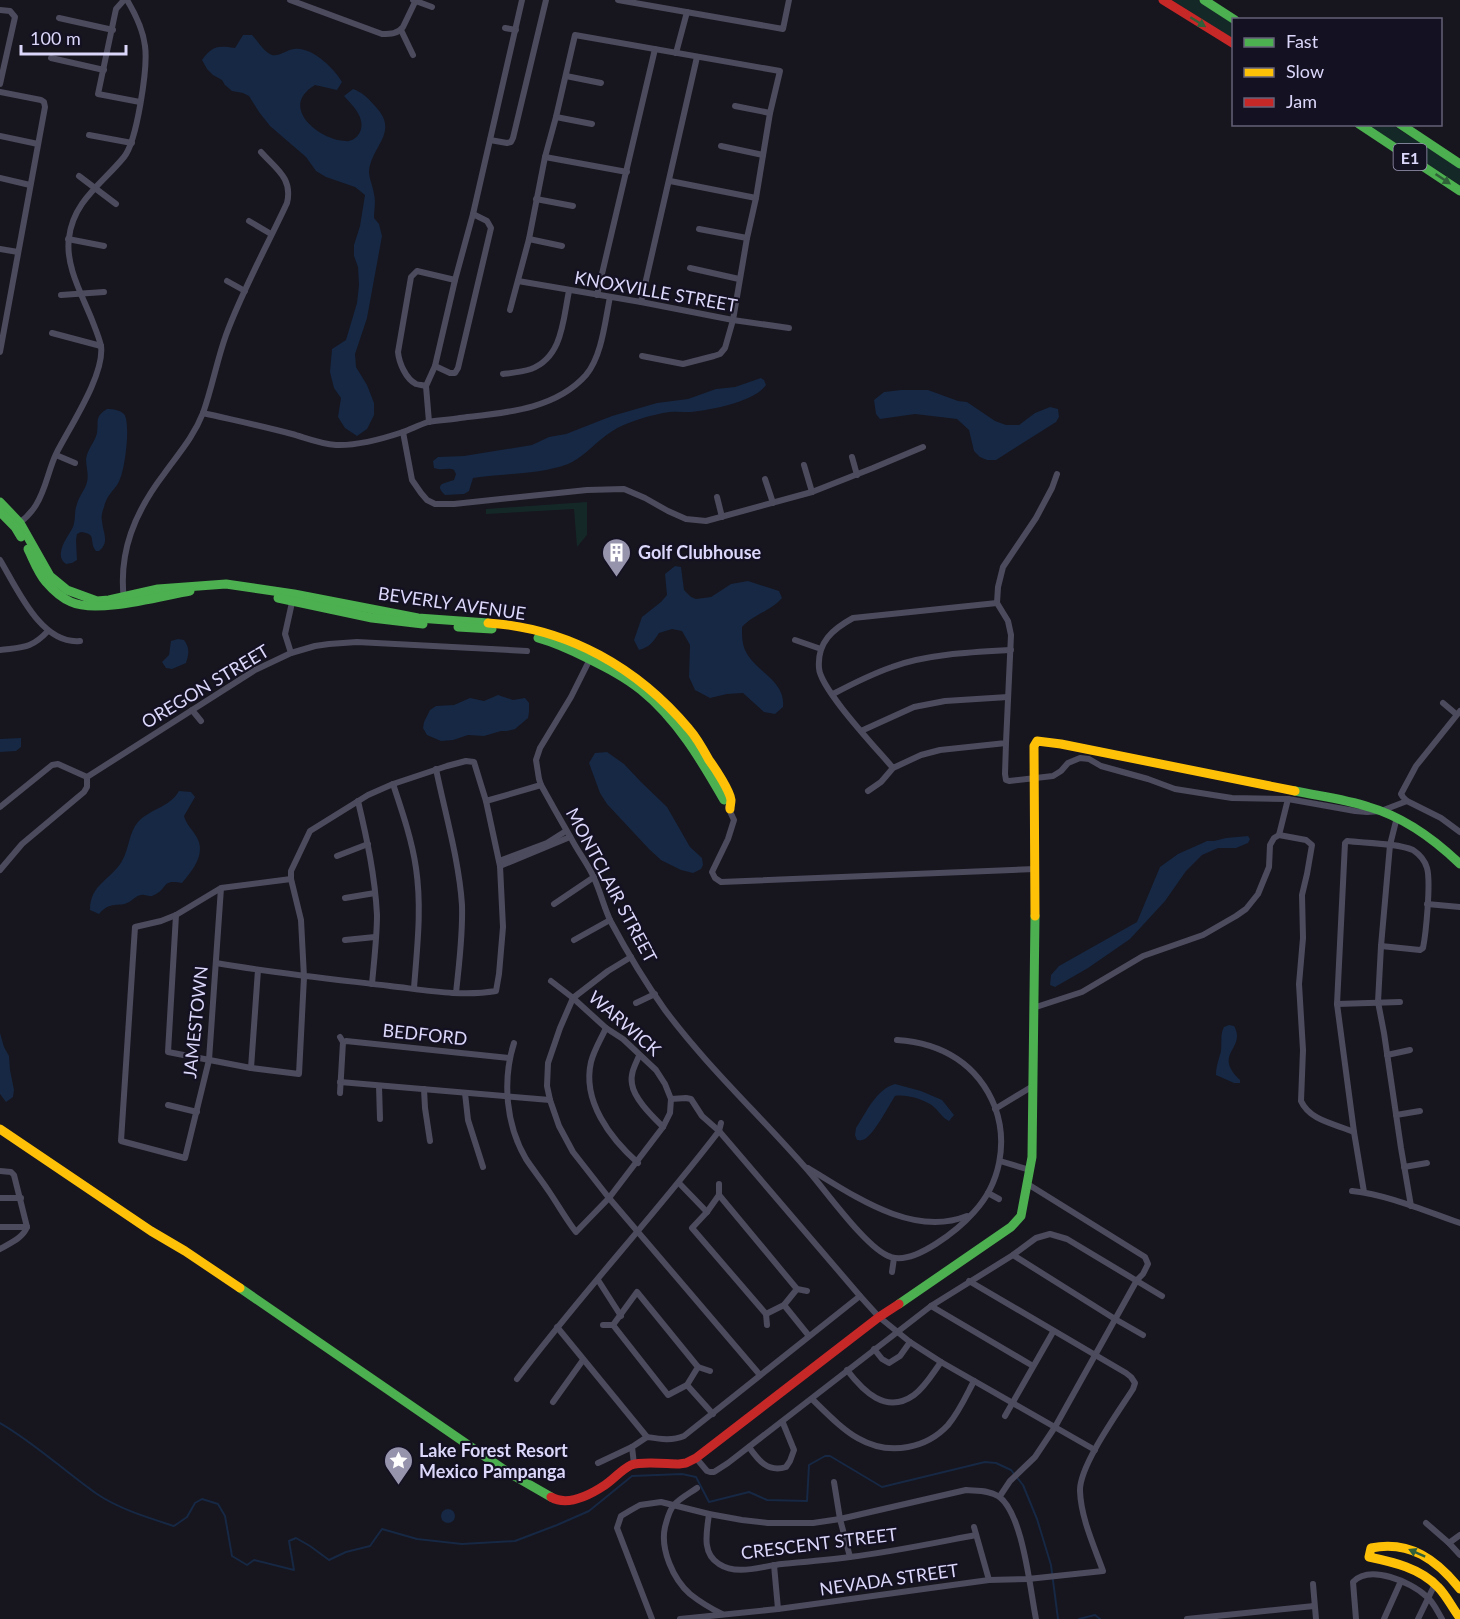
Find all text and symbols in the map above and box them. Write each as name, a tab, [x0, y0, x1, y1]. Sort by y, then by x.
one-way arrow	[1190, 16, 1206, 27]
scale bar	[21, 18, 126, 56]
legend	[1232, 18, 1442, 126]
text: 100 m	[30, 27, 81, 49]
text: Fast	[1286, 30, 1319, 52]
text: Slow	[1286, 60, 1324, 82]
text: Jam	[1286, 90, 1317, 112]
road number: E1	[1394, 144, 1426, 170]
one-way arrow	[1435, 174, 1452, 185]
street label: KNOXVILLE STREET	[573, 266, 740, 316]
building icon: Golf Clubhouse	[601, 536, 633, 578]
place label: Golf Clubhouse	[638, 541, 762, 563]
street label: BEVERLY AVENUE	[377, 582, 527, 624]
street label: OREGON STREET	[137, 639, 273, 733]
street label: MONTCLAIR STREET	[562, 804, 662, 967]
street label: JAMESTOWN	[178, 965, 212, 1079]
street label: WARWICK	[584, 986, 666, 1060]
street label: BEDFORD	[381, 1019, 469, 1049]
place label: Lake Forest Resort Mexico Pampanga	[419, 1439, 568, 1482]
place icon: Lake Forest Resort Mexico Pampanga	[382, 1444, 414, 1486]
street label: CRESCENT STREET	[740, 1522, 899, 1564]
one-way arrow	[1408, 1548, 1426, 1558]
street label: NEVADA STREET	[818, 1558, 960, 1600]

